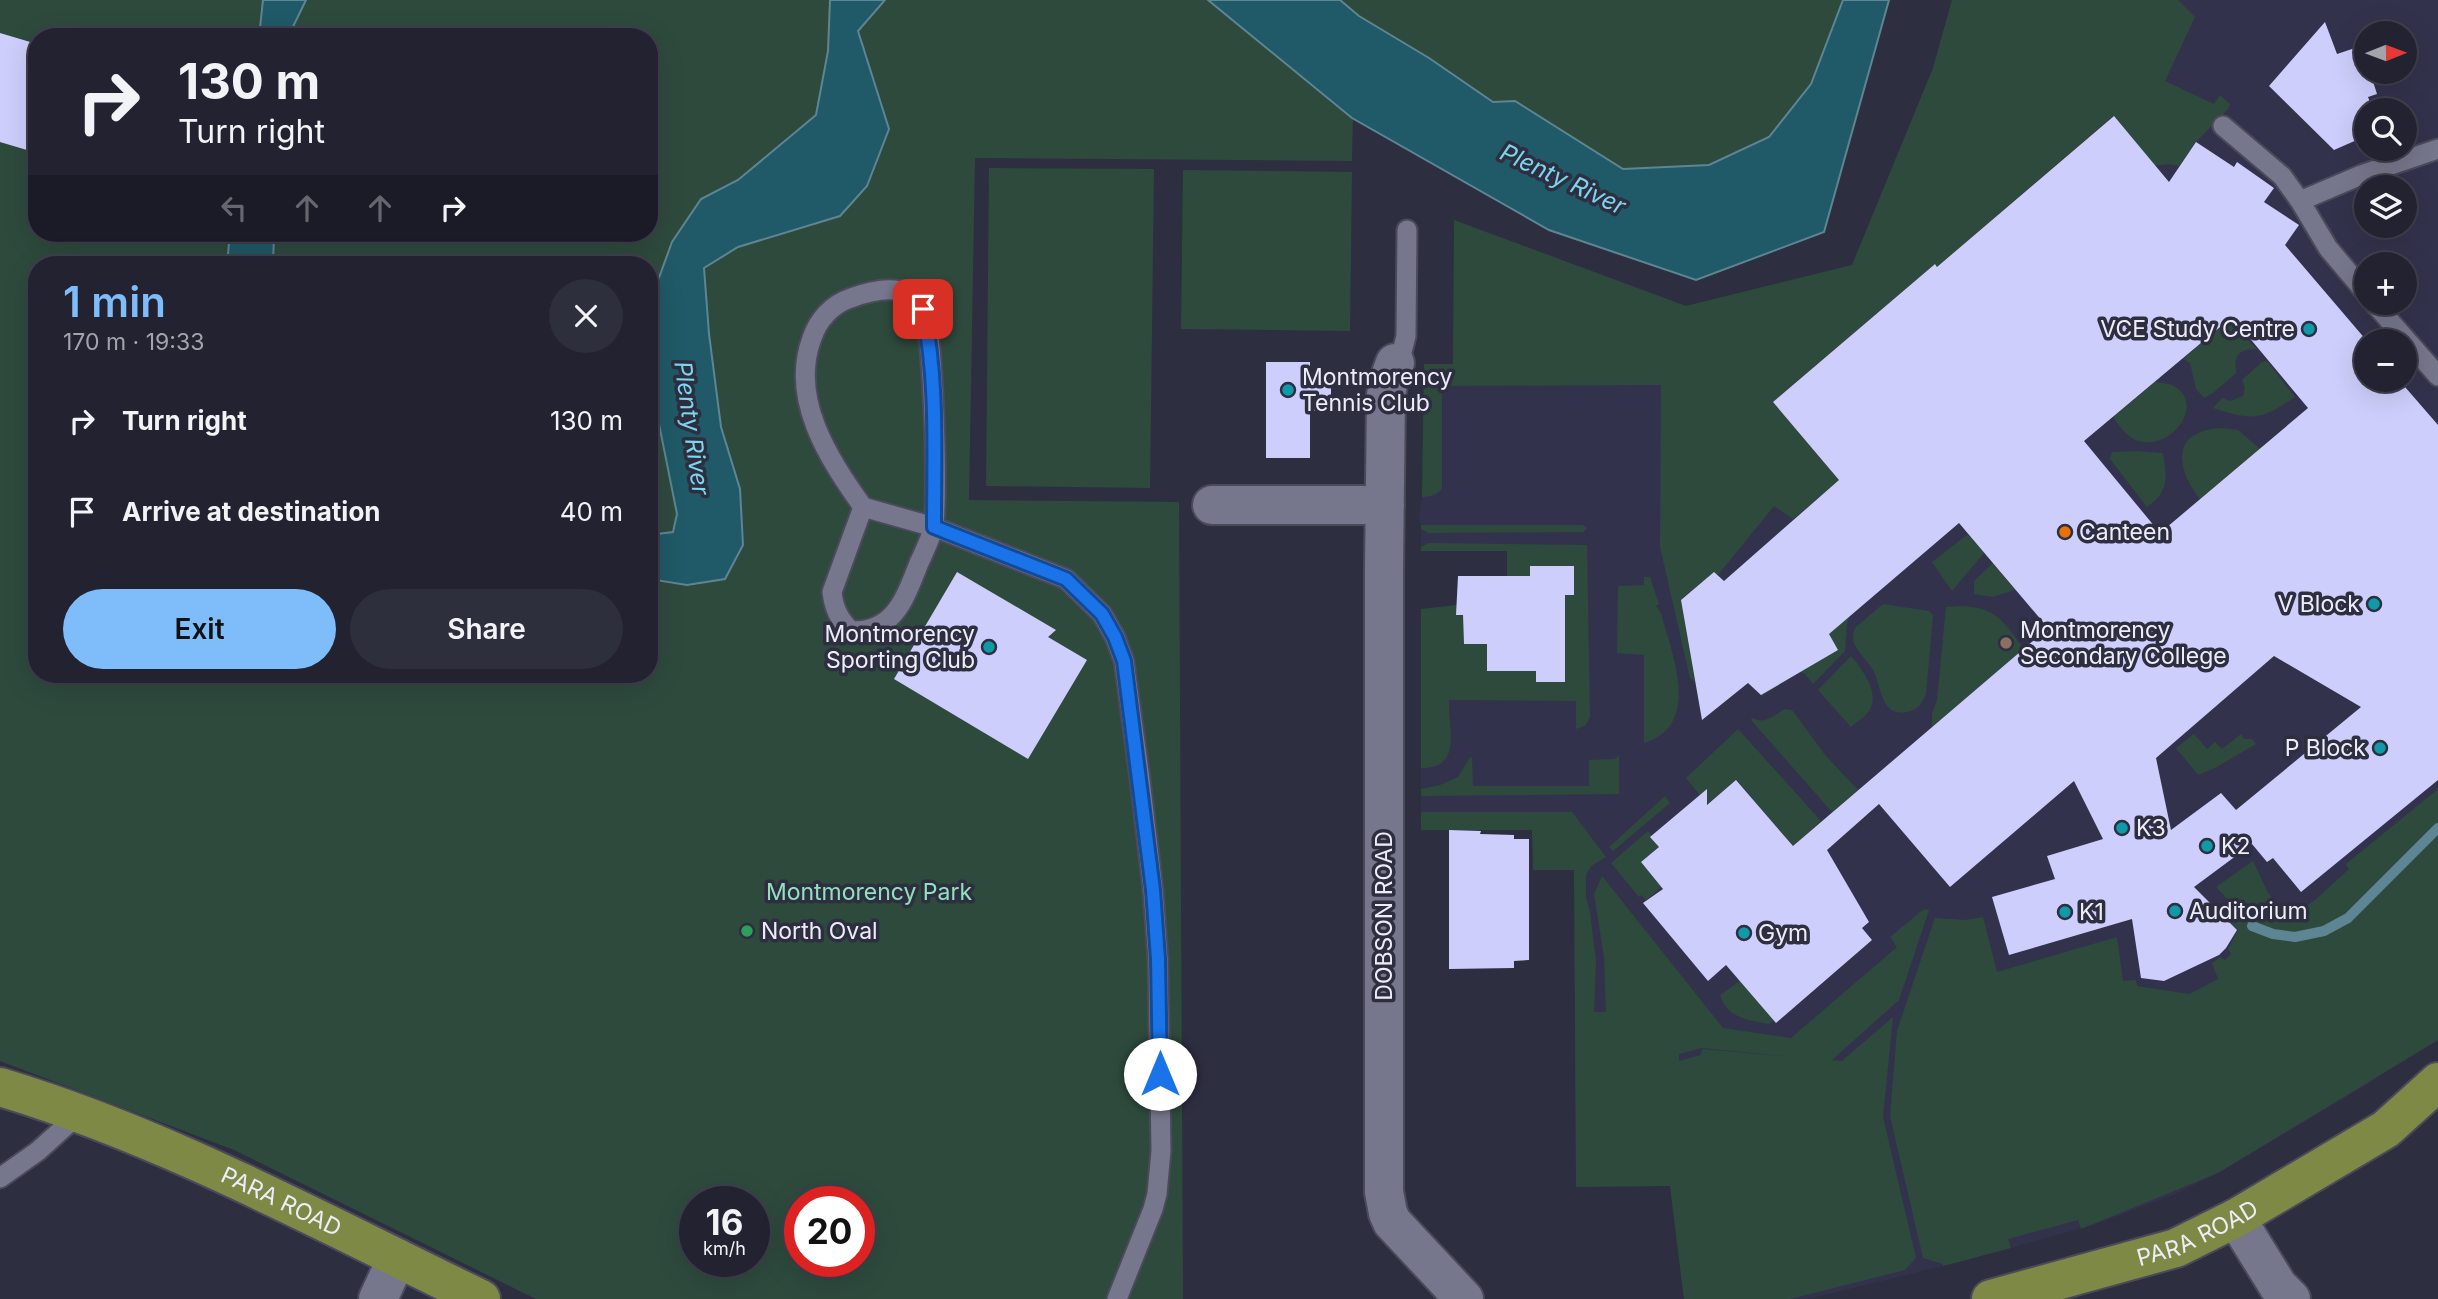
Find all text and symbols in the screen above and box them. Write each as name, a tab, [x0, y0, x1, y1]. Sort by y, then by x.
north arrow	[2354, 21, 2417, 84]
map controls	[2354, 21, 2417, 392]
text: 130 m	[178, 52, 320, 111]
icon: right	[63, 56, 154, 147]
button: search	[2354, 98, 2417, 161]
text: Turn right	[178, 112, 325, 151]
water label: Plenty River	[1496, 137, 1631, 221]
button: layers	[2354, 175, 2417, 238]
icon: left	[215, 189, 253, 227]
icon: ahead	[288, 189, 326, 227]
icon: ahead	[361, 189, 399, 227]
icon: right	[434, 189, 472, 227]
button: +	[2354, 252, 2417, 315]
text: 1 min	[63, 276, 166, 327]
button: close	[549, 279, 623, 353]
pin	[893, 279, 953, 339]
icon: arrive	[904, 290, 942, 328]
place label: VCE Study Centre	[2100, 315, 2295, 343]
marker: VCE Study Centre	[2301, 321, 2317, 337]
text: 170 m · 19:33	[63, 328, 204, 356]
button: −	[2354, 329, 2417, 392]
water label: Plenty River	[668, 359, 716, 498]
place label: Montmorency Tennis Club	[1302, 363, 1453, 417]
marker: Montmorency Tennis Club	[1280, 382, 1296, 398]
icon: right	[63, 402, 101, 440]
text: Turn right	[122, 405, 247, 436]
text: 130 m	[550, 405, 623, 436]
icon: arrive	[63, 493, 101, 531]
text: Arrive at destination	[122, 496, 381, 527]
text: 40 m	[560, 496, 623, 527]
place label: Canteen	[2079, 518, 2170, 546]
marker: Canteen	[2057, 524, 2073, 540]
button: Exit	[63, 589, 336, 669]
button: Share	[350, 589, 623, 669]
place label: V Block	[2277, 590, 2360, 618]
marker: V Block	[2366, 596, 2382, 612]
place label: Montmorency Secondary College	[2020, 616, 2227, 670]
place label: Montmorency Sporting Club	[824, 620, 975, 674]
marker: Montmorency Secondary College	[1998, 635, 2014, 651]
marker: Montmorency Sporting Club	[981, 639, 997, 655]
place label: P Block	[2285, 734, 2366, 762]
marker: P Block	[2372, 740, 2388, 756]
place label: K3	[2136, 814, 2166, 842]
marker: K3	[2114, 820, 2130, 836]
street label: DOBSON ROAD	[1370, 831, 1398, 1001]
place label: K2	[2221, 832, 2250, 860]
marker: K2	[2199, 838, 2215, 854]
park label: Montmorency Park	[766, 878, 972, 906]
place label: Auditorium	[2189, 897, 2308, 925]
place label: K1	[2079, 898, 2104, 926]
marker: Auditorium	[2167, 903, 2183, 919]
marker: K1	[2057, 904, 2073, 920]
place label: North Oval	[761, 917, 878, 945]
place label: Gym	[1758, 919, 1808, 947]
marker: North Oval	[739, 923, 755, 939]
marker: Gym	[1736, 925, 1752, 941]
position arrow	[1123, 1037, 1197, 1111]
street label: PARA ROAD	[217, 1161, 346, 1242]
speed limit sign: 20	[784, 1186, 875, 1277]
street label: PARA ROAD	[2134, 1194, 2263, 1272]
text: 16	[706, 1201, 743, 1243]
text: km/h	[703, 1238, 746, 1259]

